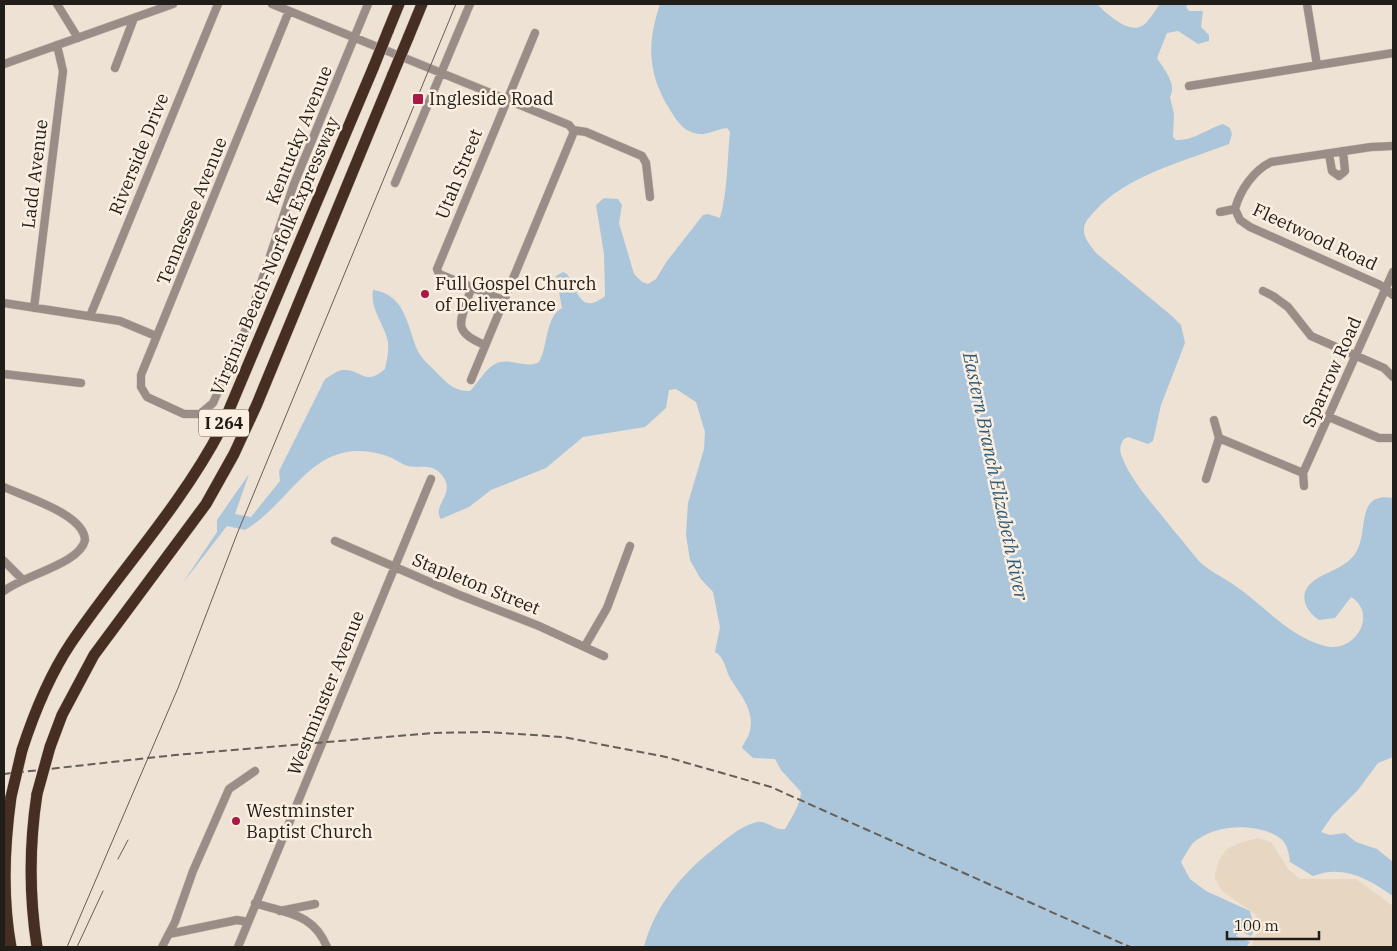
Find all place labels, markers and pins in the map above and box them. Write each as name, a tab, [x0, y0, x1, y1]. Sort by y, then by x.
place label: Ingleside Road	[429, 87, 554, 110]
marker: Ingleside Road	[411, 92, 425, 106]
place label: Full Gospel Church of Deliverance	[435, 272, 597, 316]
marker: Full Gospel Church of Deliverance	[419, 288, 431, 300]
place label: Westminster Baptist Church	[246, 799, 373, 843]
marker: Westminster Baptist Church	[230, 815, 242, 827]

